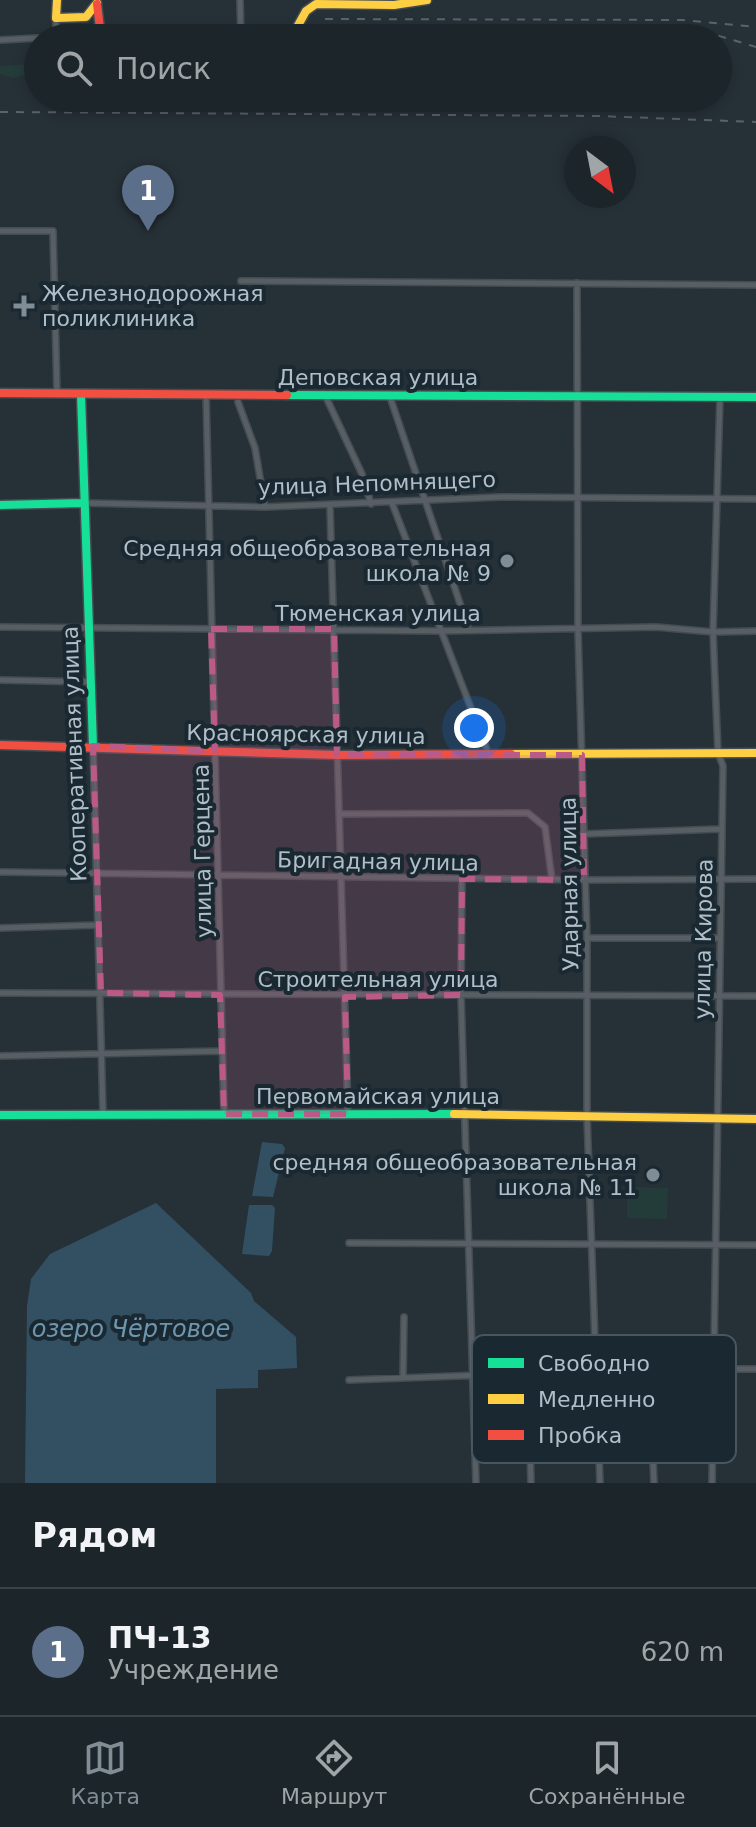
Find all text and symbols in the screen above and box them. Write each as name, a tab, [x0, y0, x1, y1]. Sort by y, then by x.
search box	[24, 24, 732, 112]
icon: search	[52, 46, 96, 90]
text: Поиск	[116, 51, 211, 86]
north arrow	[564, 136, 636, 208]
pin: 1	[122, 165, 174, 231]
place label: Железнодорожная поликлиника	[42, 281, 263, 331]
marker: Железнодорожная поликлиника	[13, 295, 35, 317]
street label: Деповская улица	[278, 365, 478, 390]
street label: улица Непомнящего	[258, 467, 497, 500]
place label: Средняя общеобразовательная школа № 9	[123, 536, 491, 586]
marker: Средняя общеобразовательная школа № 9	[498, 552, 516, 570]
street label: Тюменская улица	[274, 601, 481, 626]
street label: Кооперативная улица	[58, 626, 91, 882]
your location	[454, 708, 494, 748]
street label: Красноярская улица	[186, 720, 426, 749]
street label: улица Герцена	[188, 764, 217, 938]
street label: Ударная улица	[555, 797, 584, 971]
street label: Бригадная улица	[277, 847, 479, 876]
street label: улица Кирова	[690, 858, 717, 1020]
street label: Строительная улица	[257, 967, 499, 992]
street label: Первомайская улица	[256, 1084, 500, 1109]
place label: средняя общеобразовательная школа № 11	[273, 1150, 637, 1200]
marker: средняя общеобразовательная школа № 11	[644, 1166, 662, 1184]
water label: озеро Чёртовое	[32, 1315, 230, 1343]
legend	[472, 1335, 736, 1463]
text: Свободно	[538, 1351, 650, 1376]
text: Медленно	[538, 1387, 656, 1412]
text: Пробка	[538, 1423, 622, 1448]
text: Рядом	[32, 1515, 157, 1555]
text: ПЧ-13	[108, 1620, 212, 1655]
text: 1	[49, 1637, 67, 1667]
text: 620 m	[641, 1637, 724, 1667]
text: Учреждение	[108, 1655, 279, 1685]
tab: Карта	[71, 1736, 140, 1809]
tab: Маршрут	[281, 1736, 387, 1809]
tab: Сохранённые	[529, 1736, 685, 1809]

